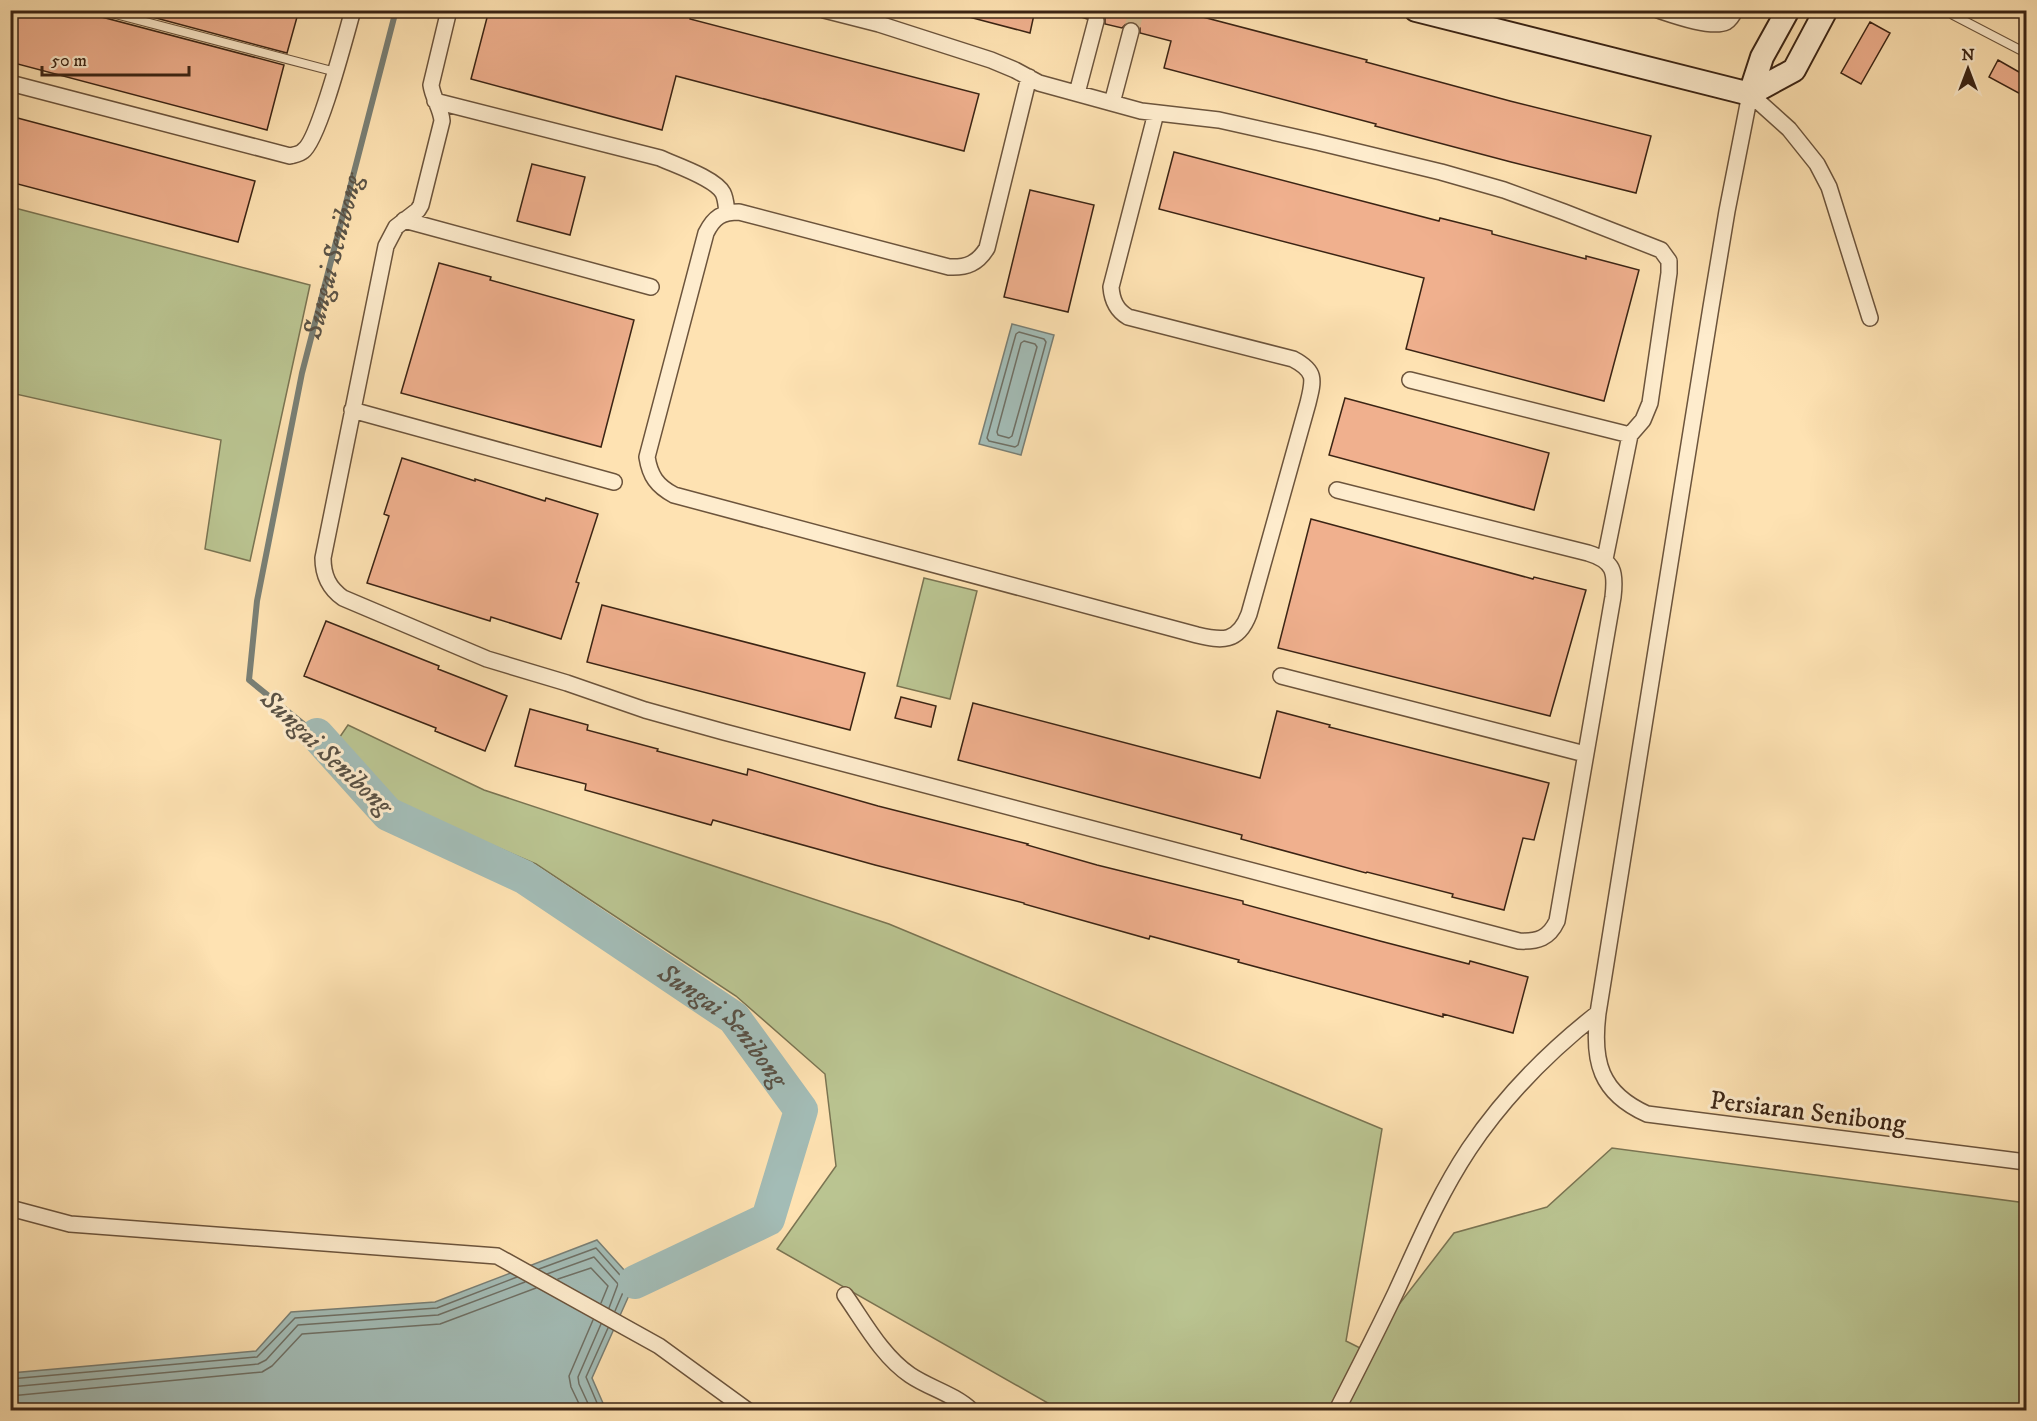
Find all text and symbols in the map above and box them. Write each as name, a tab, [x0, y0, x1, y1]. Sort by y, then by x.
scale bar	[42, 39, 189, 77]
north arrow	[1938, 39, 1998, 99]
text: N	[1961, 45, 1975, 65]
text: 50 m	[51, 50, 87, 72]
water label: Sungai Senibong	[295, 168, 371, 343]
water label: Sungai Senibong	[252, 682, 401, 824]
water label: Sungai Senibong	[651, 955, 796, 1096]
street label: Persiaran Senibong	[1708, 1084, 1908, 1141]

